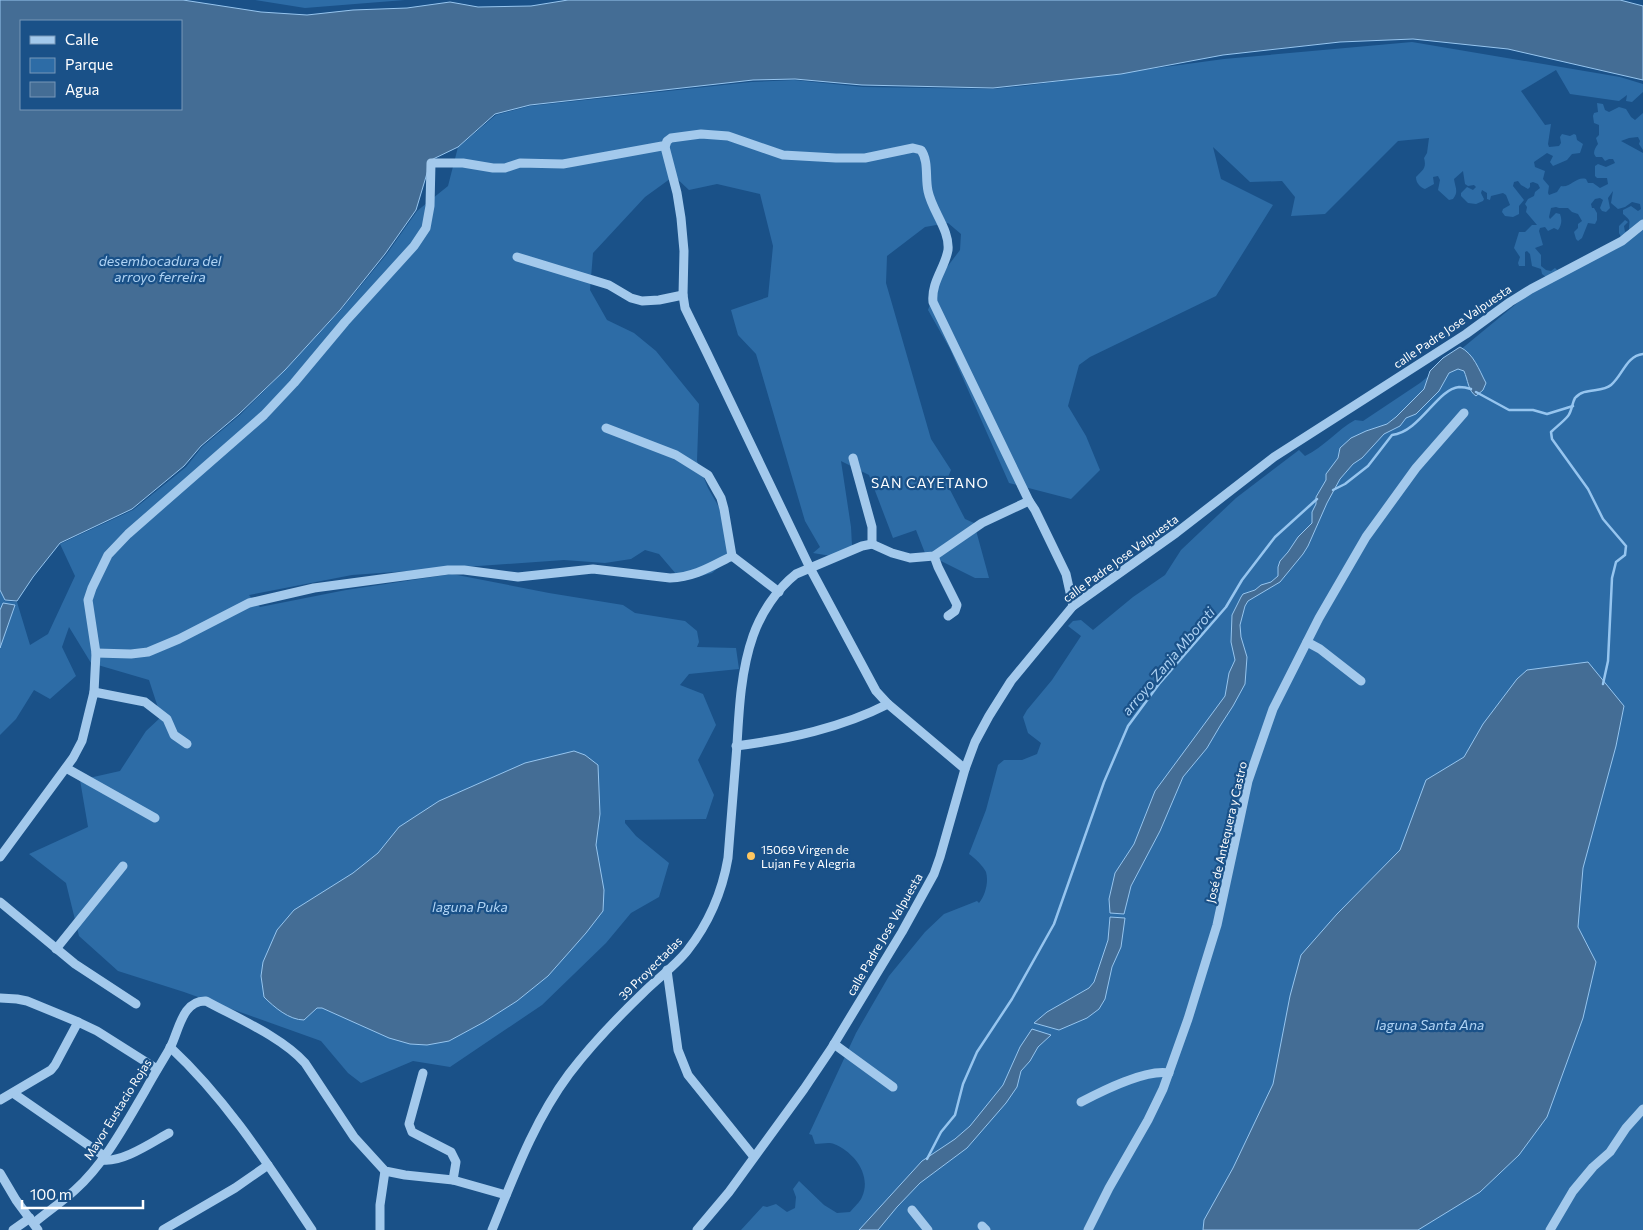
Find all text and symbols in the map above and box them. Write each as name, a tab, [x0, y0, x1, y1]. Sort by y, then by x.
legend	[20, 20, 182, 110]
text: Calle	[65, 30, 99, 48]
text: Parque	[65, 55, 113, 73]
text: Agua	[65, 80, 99, 98]
water label: desembocadura del arroyo ferreira	[99, 252, 222, 285]
street label: calle Padre Jose Valpuesta	[1390, 281, 1514, 372]
district label: SAN CAYETANO	[871, 474, 989, 491]
street label: calle Padre Jose Valpuesta	[1060, 511, 1181, 605]
water label: arroyo Zanja Mboroti	[1118, 603, 1218, 718]
street label: José de Antequera y Castro	[1203, 760, 1250, 904]
place label: 15069 Virgen de Lujan Fe y Alegria	[761, 842, 855, 870]
marker: 15069 Virgen de Lujan Fe y Alegria	[745, 850, 757, 862]
street label: calle Padre Jose Valpuesta	[843, 870, 926, 998]
water label: laguna Puka	[432, 898, 508, 915]
street label: 39 Proyectadas	[615, 933, 685, 1003]
water label: laguna Santa Ana	[1376, 1016, 1484, 1033]
street label: Mayor Eustacio Rojas	[80, 1056, 154, 1162]
scale bar	[22, 1178, 144, 1210]
text: 100 m	[30, 1185, 72, 1203]

